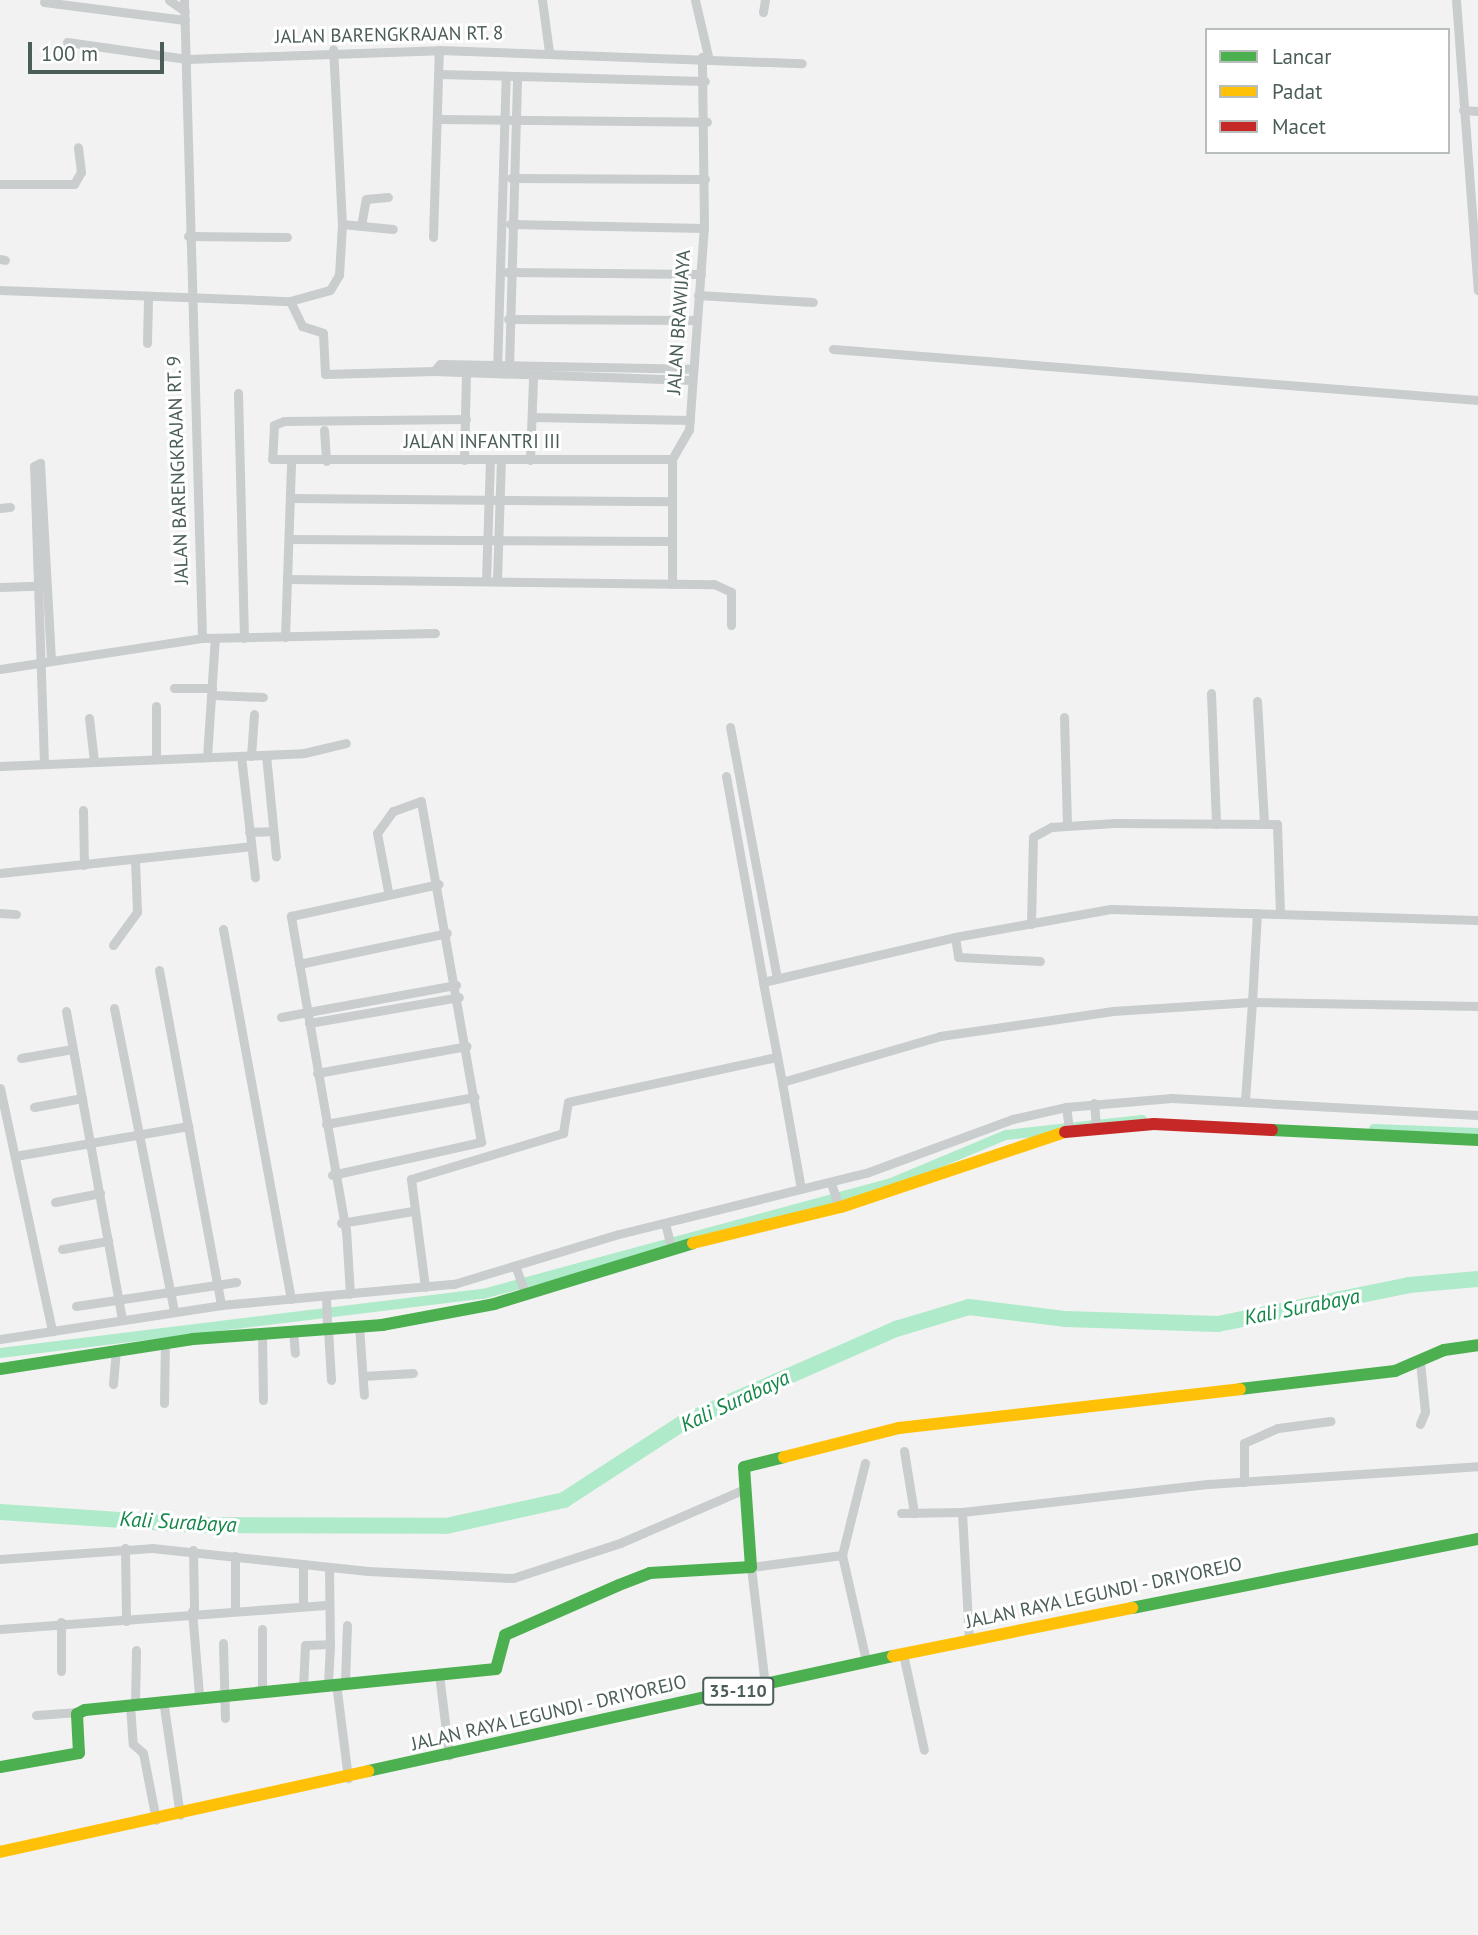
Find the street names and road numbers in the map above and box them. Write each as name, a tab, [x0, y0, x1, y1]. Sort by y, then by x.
street label: JALAN BARENGKRAJAN RT. 8	[274, 22, 504, 48]
street label: JALAN BRAWIJAYA	[663, 249, 695, 395]
street label: JALAN BARENGKRAJAN RT. 9	[163, 355, 193, 585]
street label: JALAN INFANTRI III	[404, 431, 560, 453]
street label: JALAN RAYA LEGUNDI - DRIYOREJO	[962, 1552, 1246, 1634]
street label: JALAN RAYA LEGUNDI - DRIYOREJO	[407, 1670, 691, 1756]
road number: 35-110	[701, 1676, 775, 1706]

